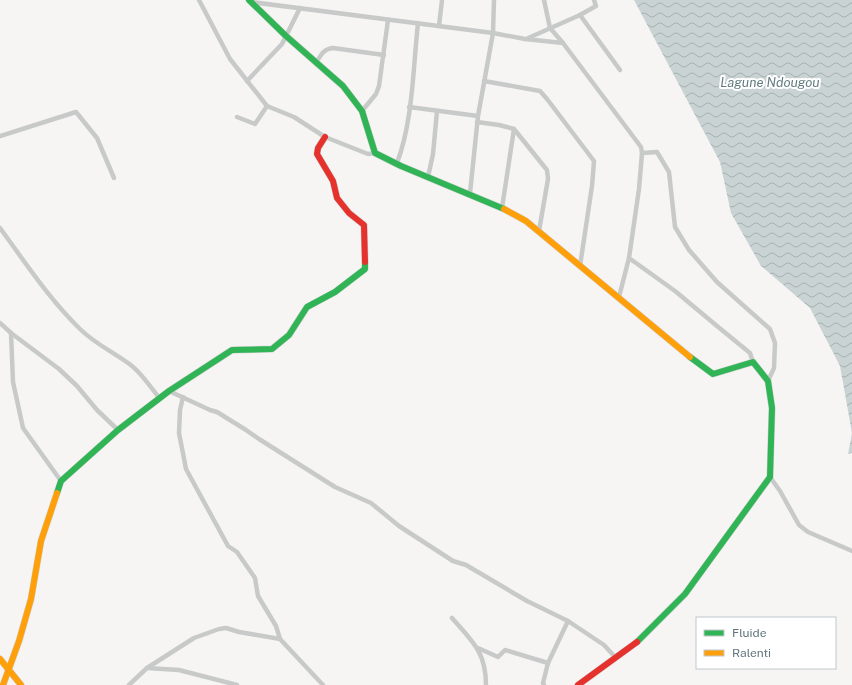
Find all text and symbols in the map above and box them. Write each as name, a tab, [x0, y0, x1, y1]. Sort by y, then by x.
water label: Lagune Ndougou	[720, 75, 820, 90]
legend	[696, 617, 836, 669]
text: Fluide	[732, 626, 767, 640]
text: Ralenti	[732, 646, 771, 660]

